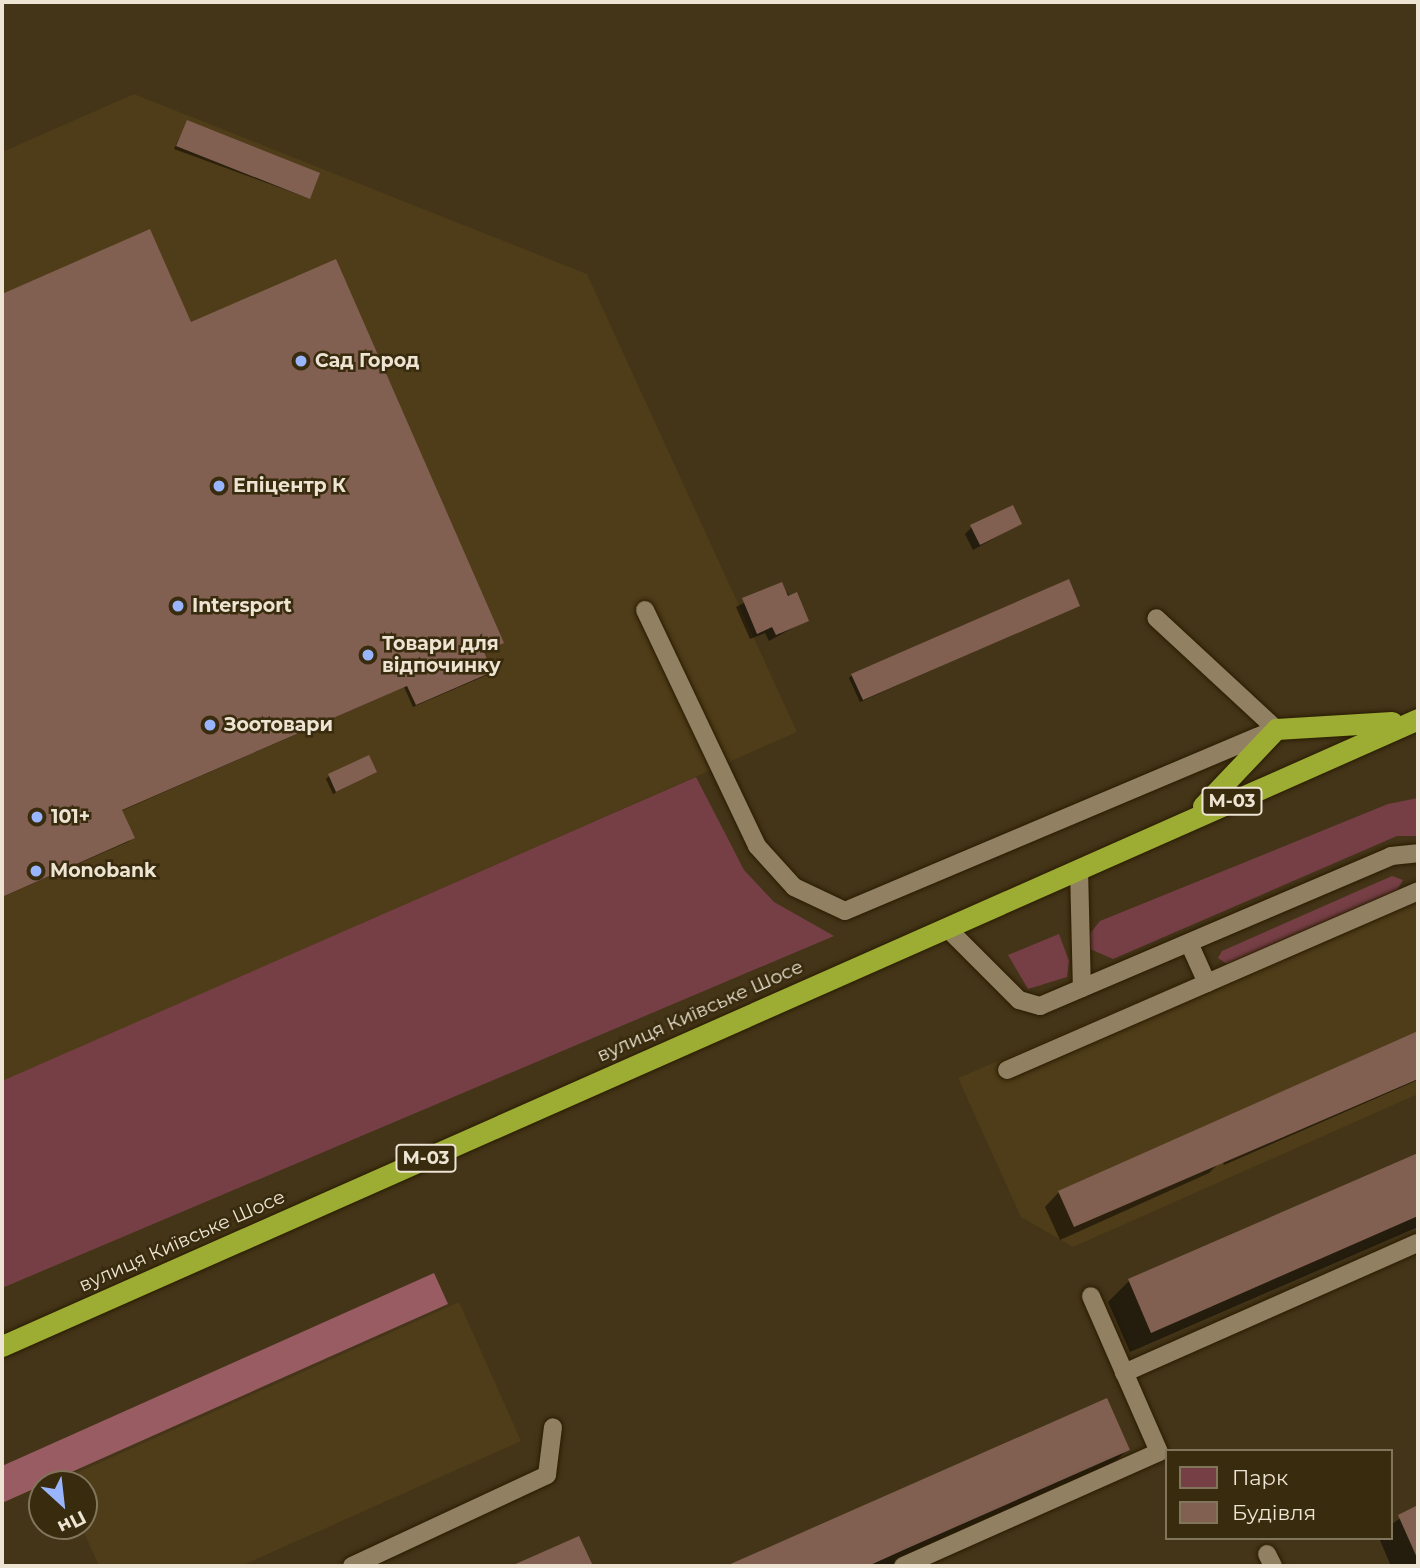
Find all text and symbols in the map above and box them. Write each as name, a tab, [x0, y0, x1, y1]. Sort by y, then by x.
place label: Сад Город	[315, 350, 419, 372]
marker: Сад Город	[293, 353, 309, 369]
place label: Епіцентр К	[233, 475, 346, 497]
marker: Епіцентр К	[211, 478, 227, 494]
place label: Intersport	[192, 595, 292, 617]
marker: Intersport	[170, 598, 186, 614]
place label: Товари для відпочинку	[382, 633, 501, 677]
marker: Товари для відпочинку	[360, 647, 376, 663]
place label: Зоотовари	[224, 714, 333, 736]
marker: Зоотовари	[202, 717, 218, 733]
road number: М-03	[1200, 786, 1264, 816]
place label: 101+	[51, 806, 90, 828]
marker: 101+	[29, 809, 45, 825]
place label: Monobank	[50, 860, 156, 882]
marker: Monobank	[28, 863, 44, 879]
street label: вулиця Київське Шосе	[593, 955, 807, 1067]
road number: М-03	[394, 1143, 458, 1172]
street label: вулиця Київське Шосе	[75, 1185, 289, 1297]
legend	[1164, 1449, 1392, 1540]
text: Парк	[1232, 1465, 1288, 1490]
north arrow	[28, 1470, 98, 1540]
text: Будівля	[1232, 1500, 1316, 1525]
text: Пн	[54, 1506, 90, 1539]

